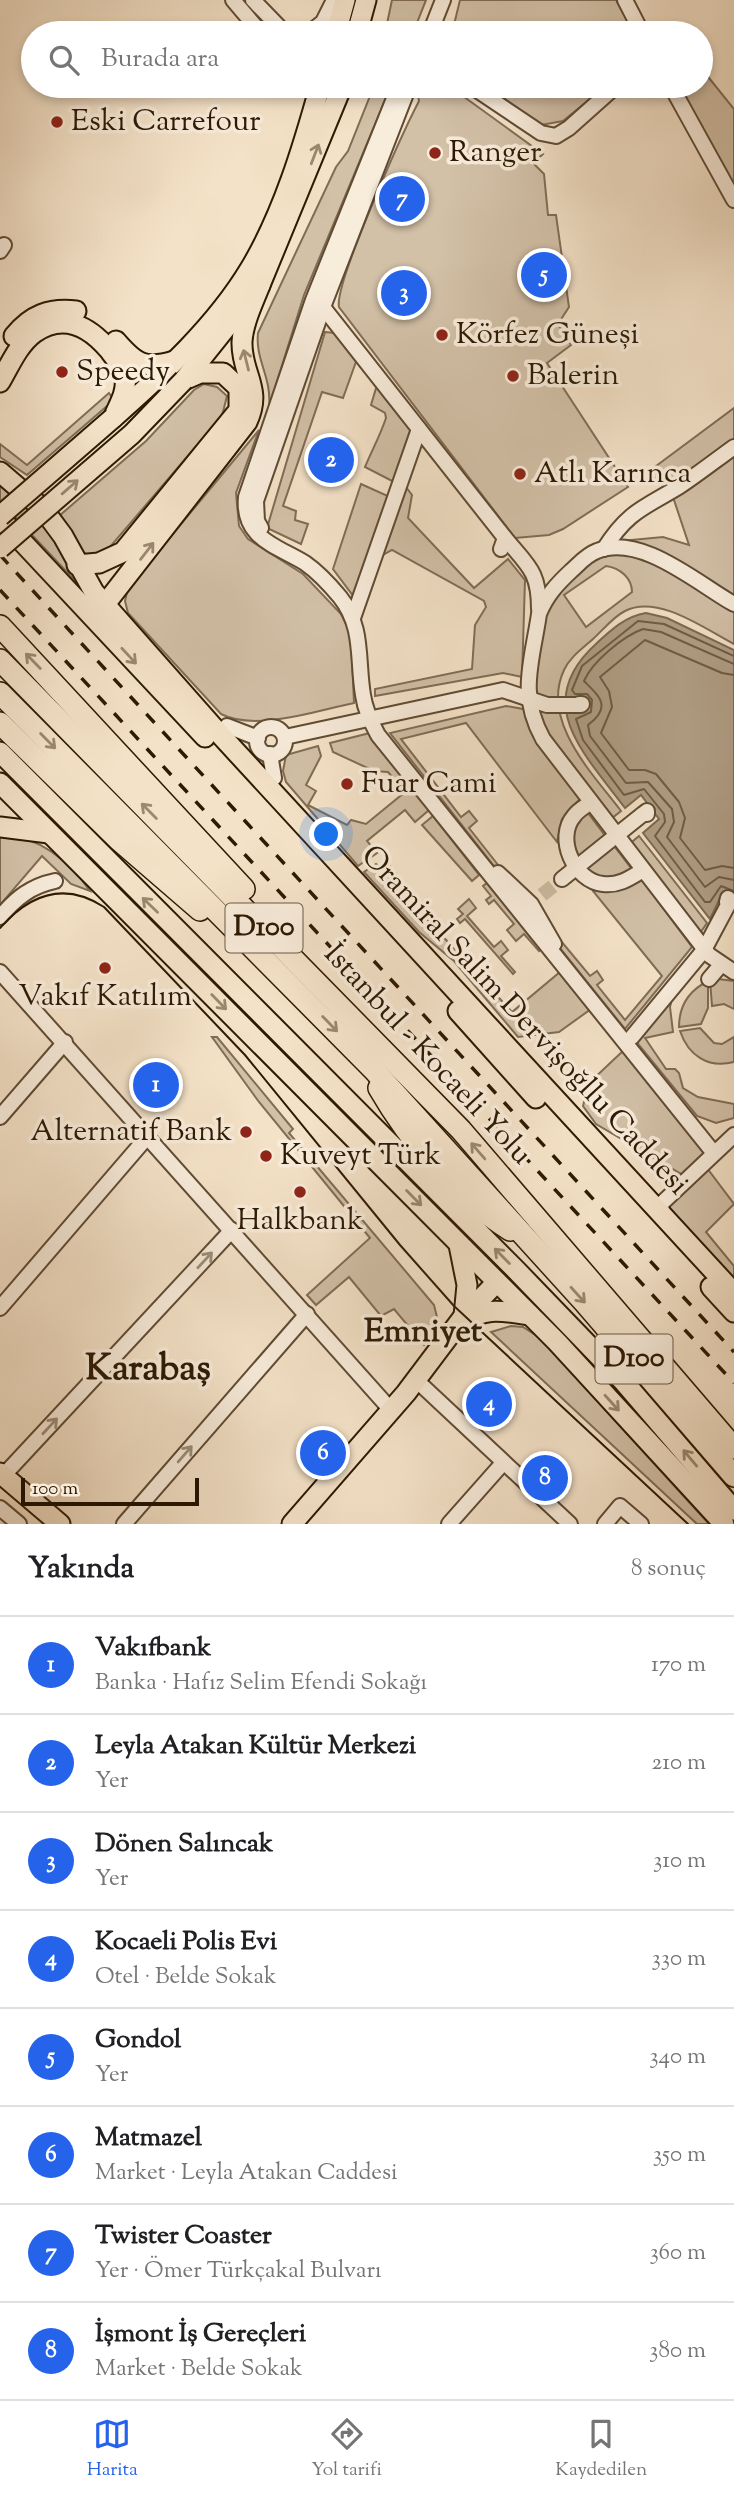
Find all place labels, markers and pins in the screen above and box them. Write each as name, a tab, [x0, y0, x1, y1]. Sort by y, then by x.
place label: Eski Carrefour	[71, 101, 261, 144]
marker: Eski Carrefour	[49, 114, 65, 130]
place label: Ranger	[449, 132, 542, 175]
marker: Ranger	[427, 145, 443, 161]
pin: 7	[379, 173, 425, 225]
pin: 5	[521, 249, 567, 301]
pin: 3	[381, 267, 427, 319]
place label: Körfez Güneşi	[456, 314, 639, 357]
marker: Körfez Güneşi	[434, 327, 450, 343]
place label: Speedy	[76, 351, 170, 394]
place label: Balerin	[527, 355, 620, 398]
marker: Speedy	[54, 364, 70, 380]
marker: Balerin	[505, 368, 521, 384]
pin: 2	[308, 434, 354, 486]
place label: Atlı Karınca	[534, 453, 691, 496]
marker: Atlı Karınca	[512, 466, 528, 482]
place label: Fuar Cami	[361, 763, 496, 806]
marker: Fuar Cami	[339, 776, 355, 792]
marker: Vakıf Katılım	[97, 960, 113, 976]
place label: Vakıf Katılım	[18, 976, 192, 1019]
pin: 1	[133, 1059, 179, 1111]
place label: Alternatif Bank	[30, 1111, 232, 1154]
marker: Alternatif Bank	[238, 1124, 254, 1140]
place label: Kuveyt Türk	[280, 1135, 441, 1178]
marker: Kuveyt Türk	[258, 1148, 274, 1164]
marker: Halkbank	[292, 1184, 308, 1200]
place label: Halkbank	[237, 1200, 363, 1243]
pin: 4	[466, 1378, 512, 1430]
pin: 6	[300, 1427, 346, 1479]
pin: 8	[522, 1452, 568, 1504]

